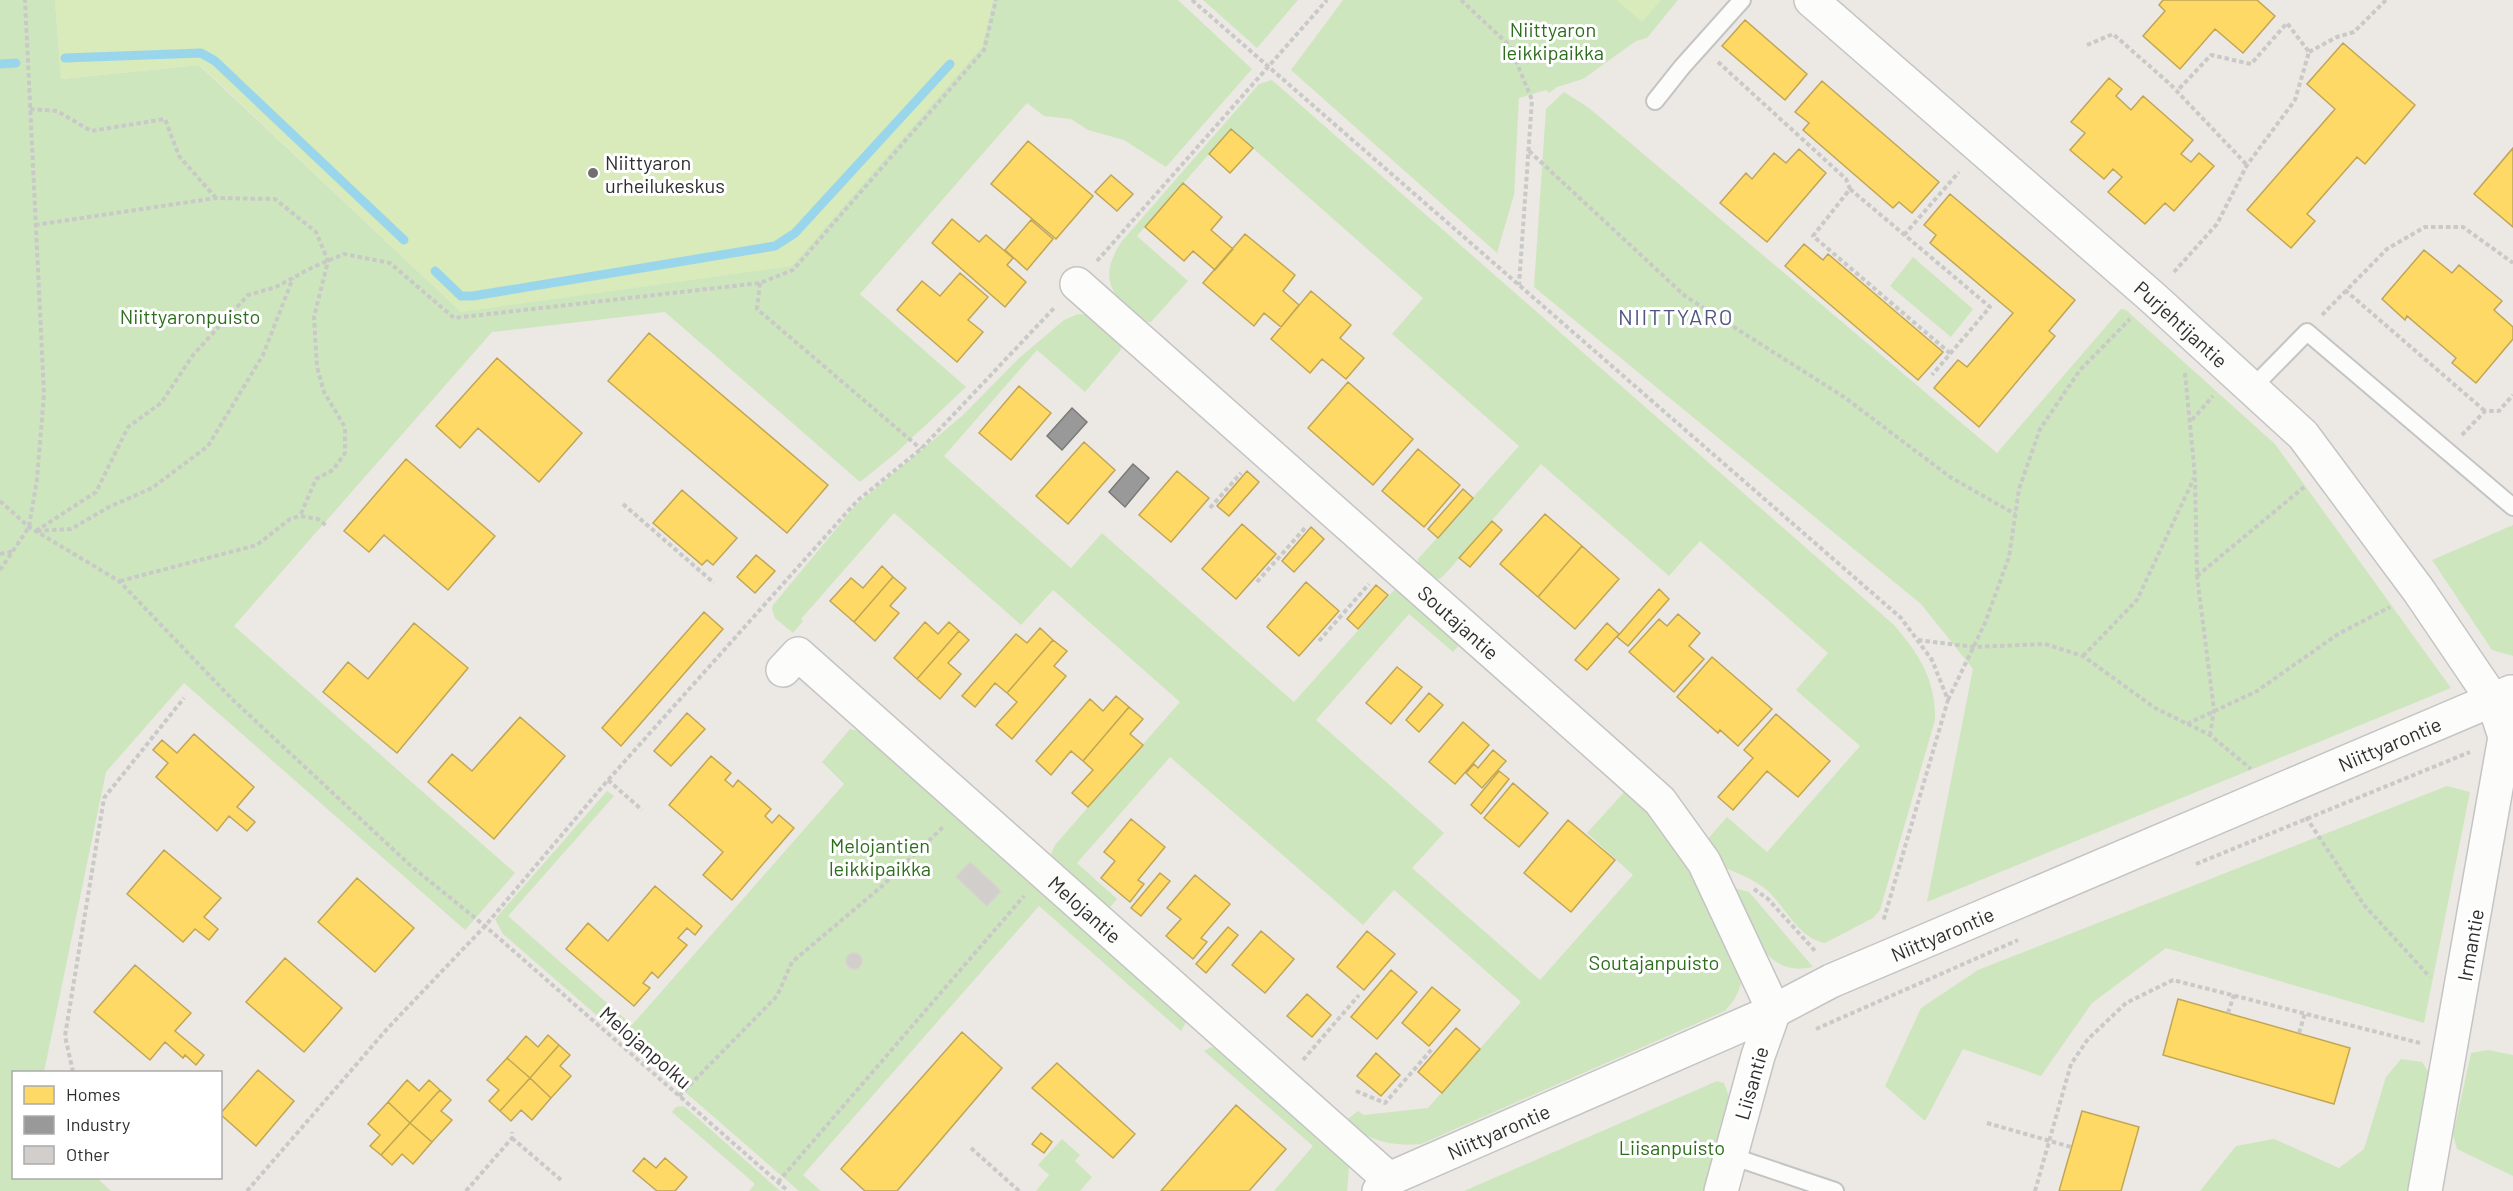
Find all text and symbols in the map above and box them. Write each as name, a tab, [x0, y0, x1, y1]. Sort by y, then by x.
park label: Niittyaron leikkipaikka	[1502, 17, 1604, 64]
place label: Niittyaron urheilukeskus	[605, 150, 725, 197]
marker: Niittyaron urheilukeskus	[586, 166, 600, 180]
street label: Purjehtijantie	[2130, 275, 2233, 372]
district label: NIITTYARO	[1618, 303, 1734, 329]
park label: Niittyaronpuisto	[120, 304, 260, 328]
street label: Soutajantie	[1413, 580, 1504, 664]
street label: Niittyarontie	[2334, 711, 2445, 776]
park label: Melojantien leikkipaikka	[829, 833, 931, 880]
street label: Melojantie	[1044, 870, 1127, 948]
street label: Niittyarontie	[1887, 901, 1997, 966]
street label: Irmantie	[2452, 907, 2488, 983]
park label: Soutajanpuisto	[1588, 950, 1720, 974]
street label: Melojanpolku	[595, 1001, 697, 1093]
street label: Liisantie	[1729, 1044, 1773, 1122]
legend	[12, 1071, 222, 1179]
text: Homes	[66, 1083, 120, 1105]
street label: Niittyarontie	[1443, 1098, 1553, 1164]
text: Industry	[66, 1113, 130, 1135]
park label: Liisanpuisto	[1619, 1135, 1725, 1159]
text: Other	[66, 1143, 110, 1165]

